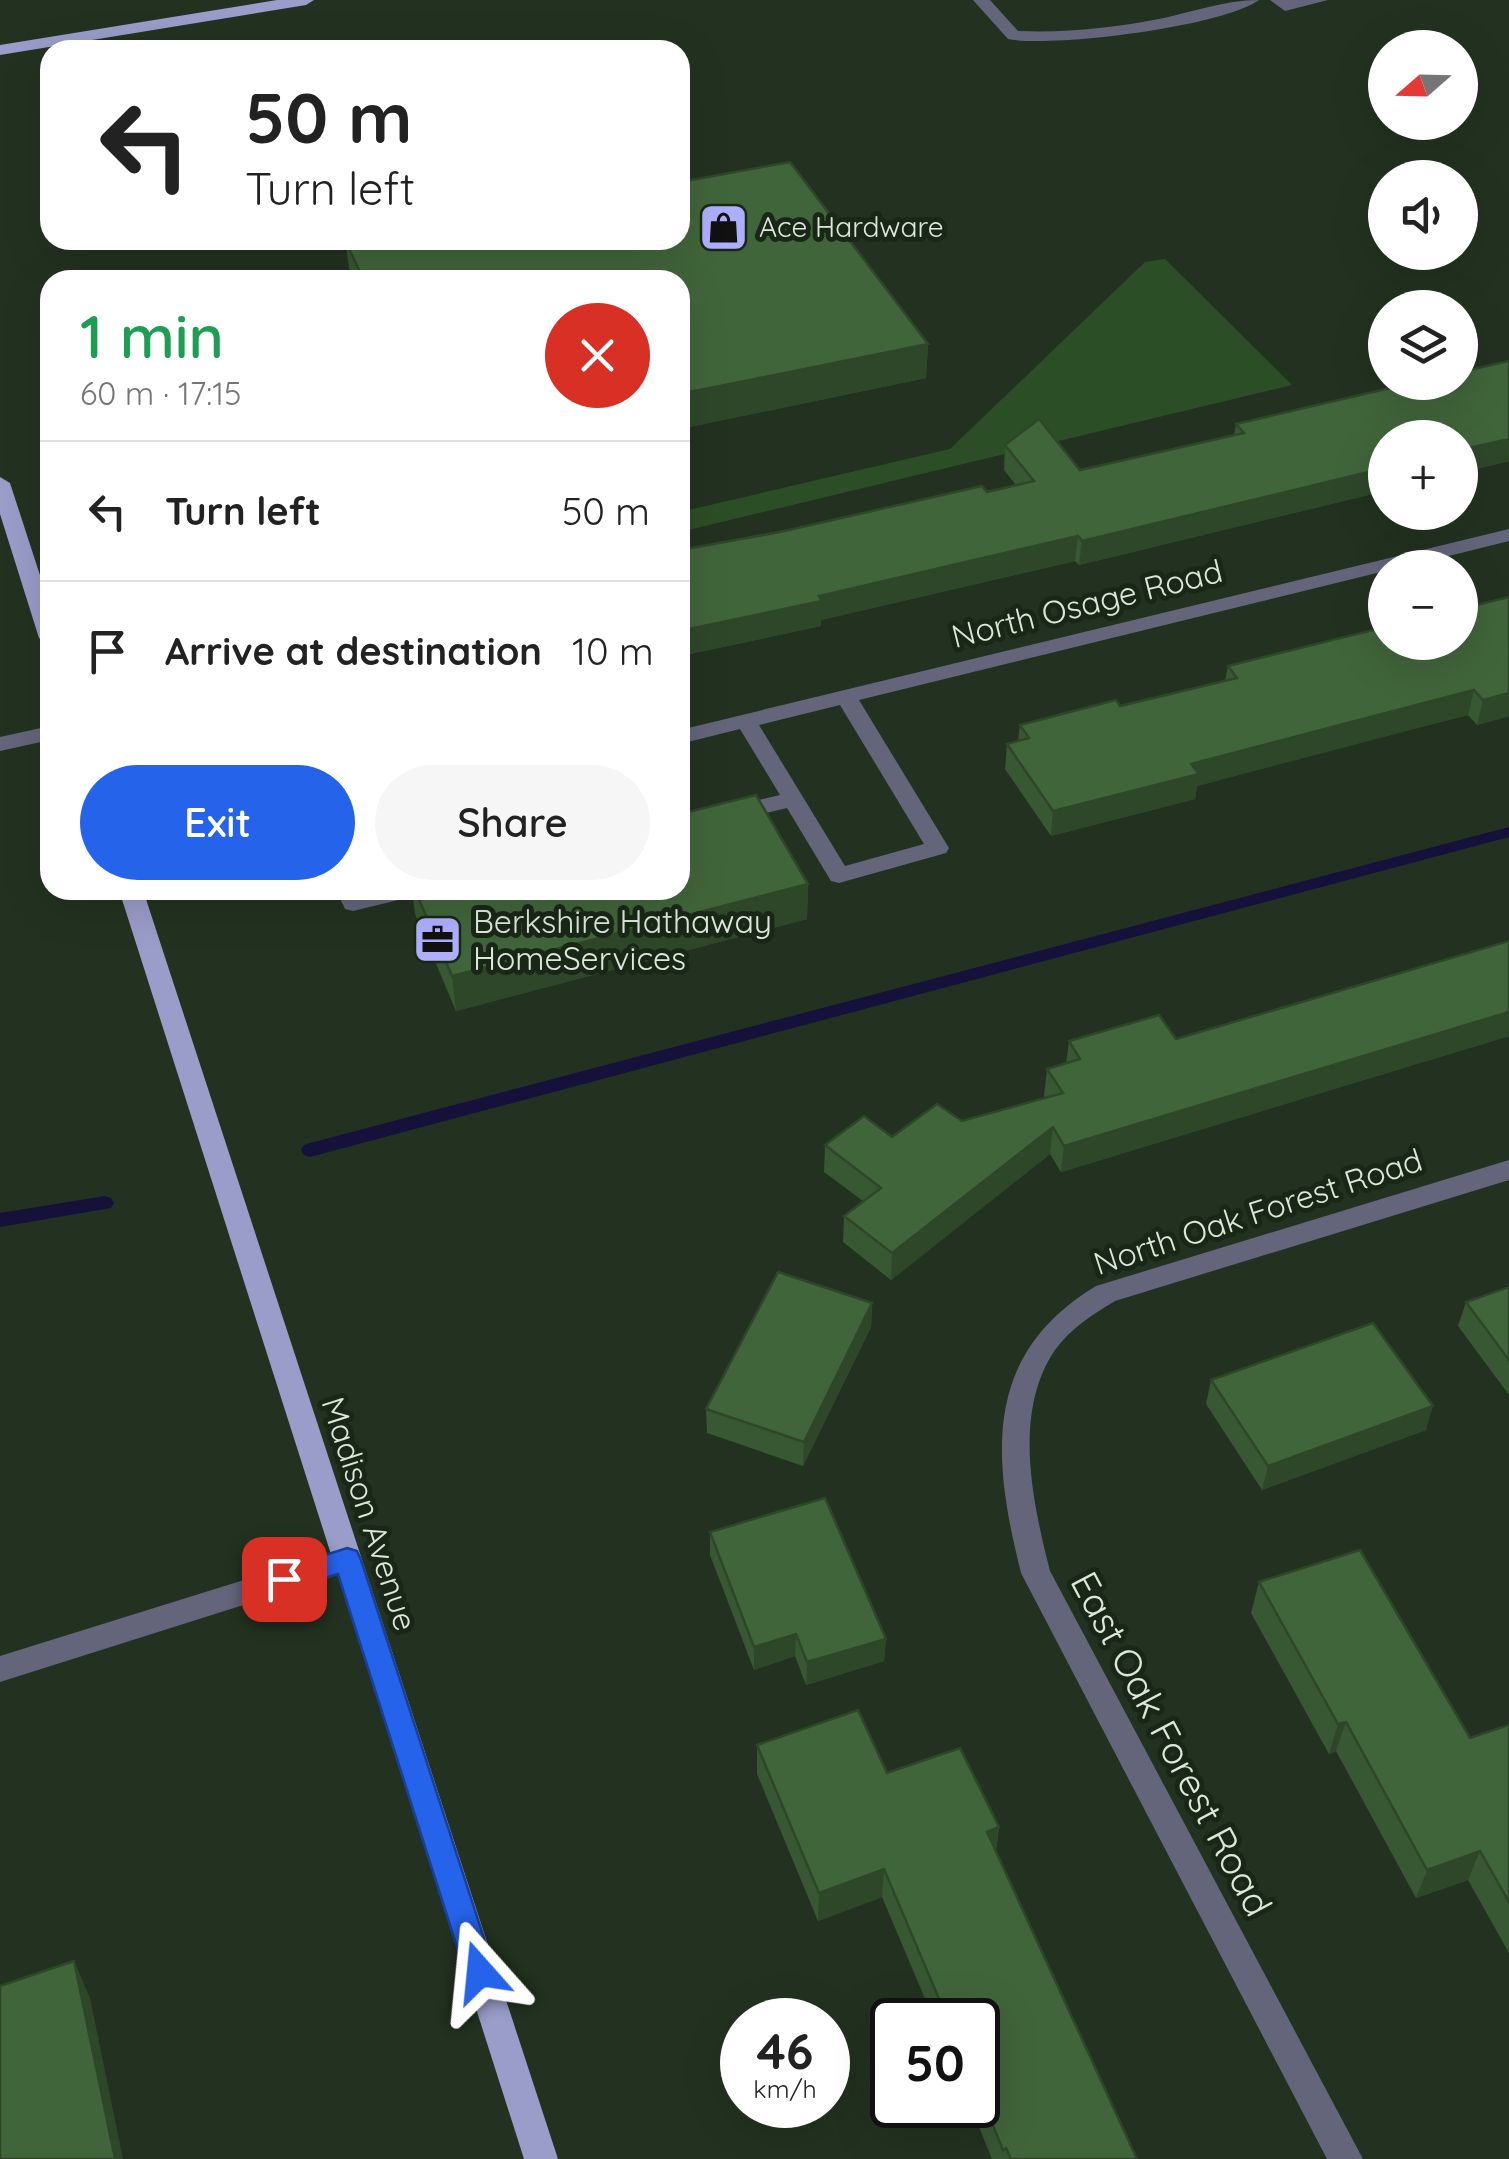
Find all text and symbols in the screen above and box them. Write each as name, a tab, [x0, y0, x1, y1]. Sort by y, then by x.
north arrow	[1368, 30, 1478, 140]
map controls	[1368, 30, 1478, 660]
text: 50 m	[245, 73, 412, 161]
icon: left	[80, 80, 210, 210]
text: Turn left	[245, 160, 415, 216]
button: sound	[1368, 160, 1478, 270]
shop icon: Ace Hardware	[698, 201, 750, 253]
place label: Ace Hardware	[759, 209, 943, 244]
button: layers	[1368, 290, 1478, 400]
text: 1 min	[80, 298, 224, 373]
button: close	[545, 303, 650, 408]
text: 60 m · 17:15	[80, 373, 241, 413]
button: +	[1368, 420, 1478, 530]
icon: left	[80, 484, 135, 539]
text: Turn left	[165, 487, 321, 535]
text: 50 m	[562, 487, 650, 535]
street label: North Osage Road	[947, 550, 1226, 656]
button: −	[1368, 550, 1478, 660]
icon: arrive	[80, 624, 135, 679]
text: Arrive at destination	[165, 627, 542, 675]
text: 10 m	[572, 627, 654, 675]
button: Exit	[80, 765, 355, 880]
button: Share	[375, 765, 650, 880]
place label: Berkshire Hathaway HomeServices	[473, 901, 772, 978]
office icon: Berkshire Hathaway HomeServices	[412, 914, 464, 966]
street label: North Oak Forest Road	[1088, 1139, 1427, 1283]
street label: Madison Avenue	[313, 1392, 427, 1635]
pin	[242, 1537, 327, 1622]
icon: arrive	[257, 1552, 312, 1607]
street label: East Oak Forest Road	[1061, 1563, 1283, 1924]
position arrow	[428, 1920, 532, 2024]
speed limit sign: 50	[870, 1998, 1000, 2128]
text: 46	[756, 2019, 814, 2082]
text: km/h	[753, 2073, 817, 2104]

